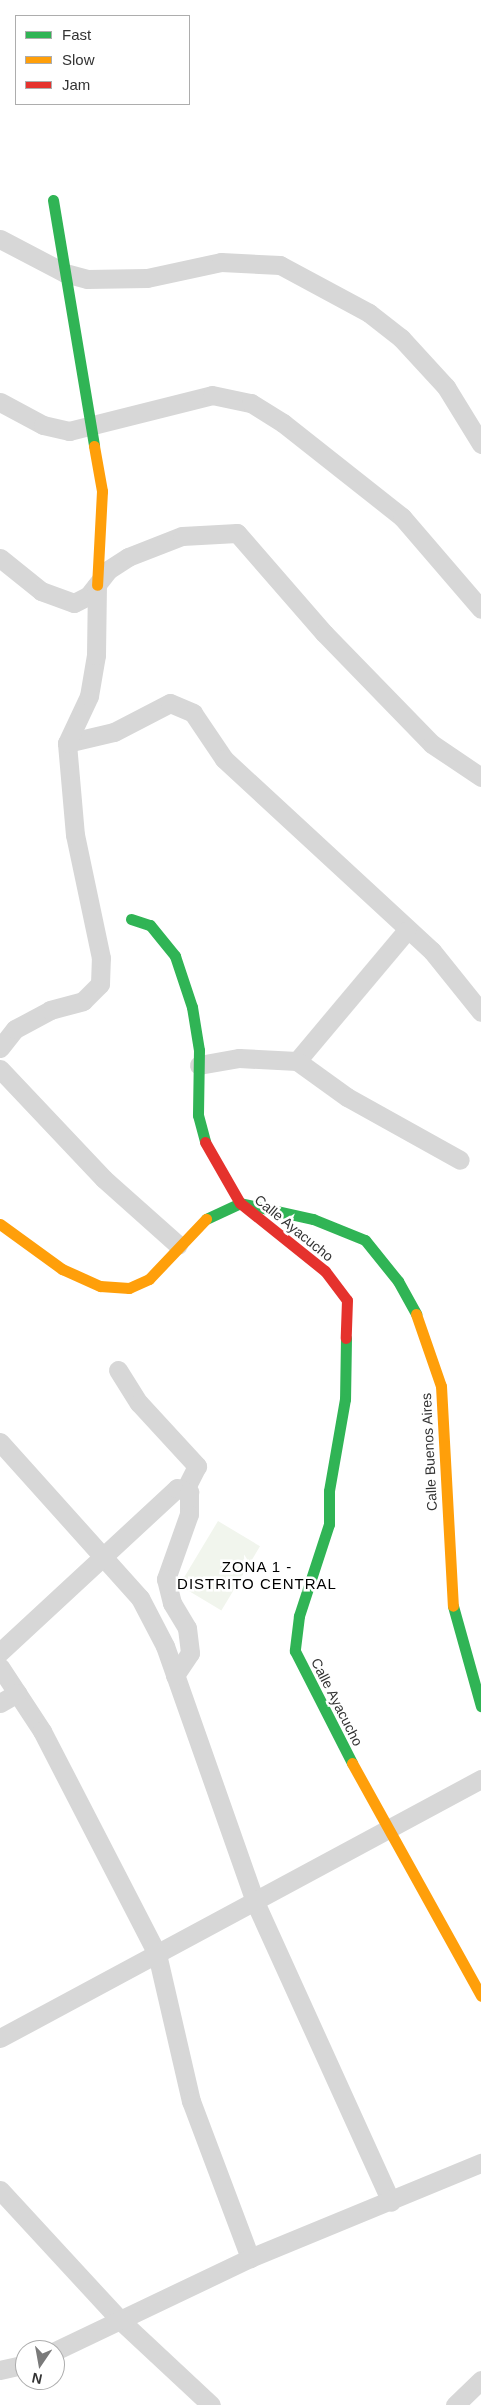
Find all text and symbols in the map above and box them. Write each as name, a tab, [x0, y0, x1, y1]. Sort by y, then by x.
legend	[15, 15, 190, 105]
text: Fast	[62, 26, 91, 43]
text: Slow	[62, 51, 95, 68]
text: Jam	[62, 76, 90, 93]
street label: Calle Ayacucho	[251, 1191, 337, 1265]
street label: Calle Buenos Aires	[417, 1392, 441, 1512]
district label: ZONA 1 - DISTRITO CENTRAL	[175, 1557, 339, 1592]
street label: Calle Ayacucho	[307, 1655, 367, 1749]
north arrow	[15, 2340, 65, 2390]
text: N	[30, 2370, 44, 2388]

